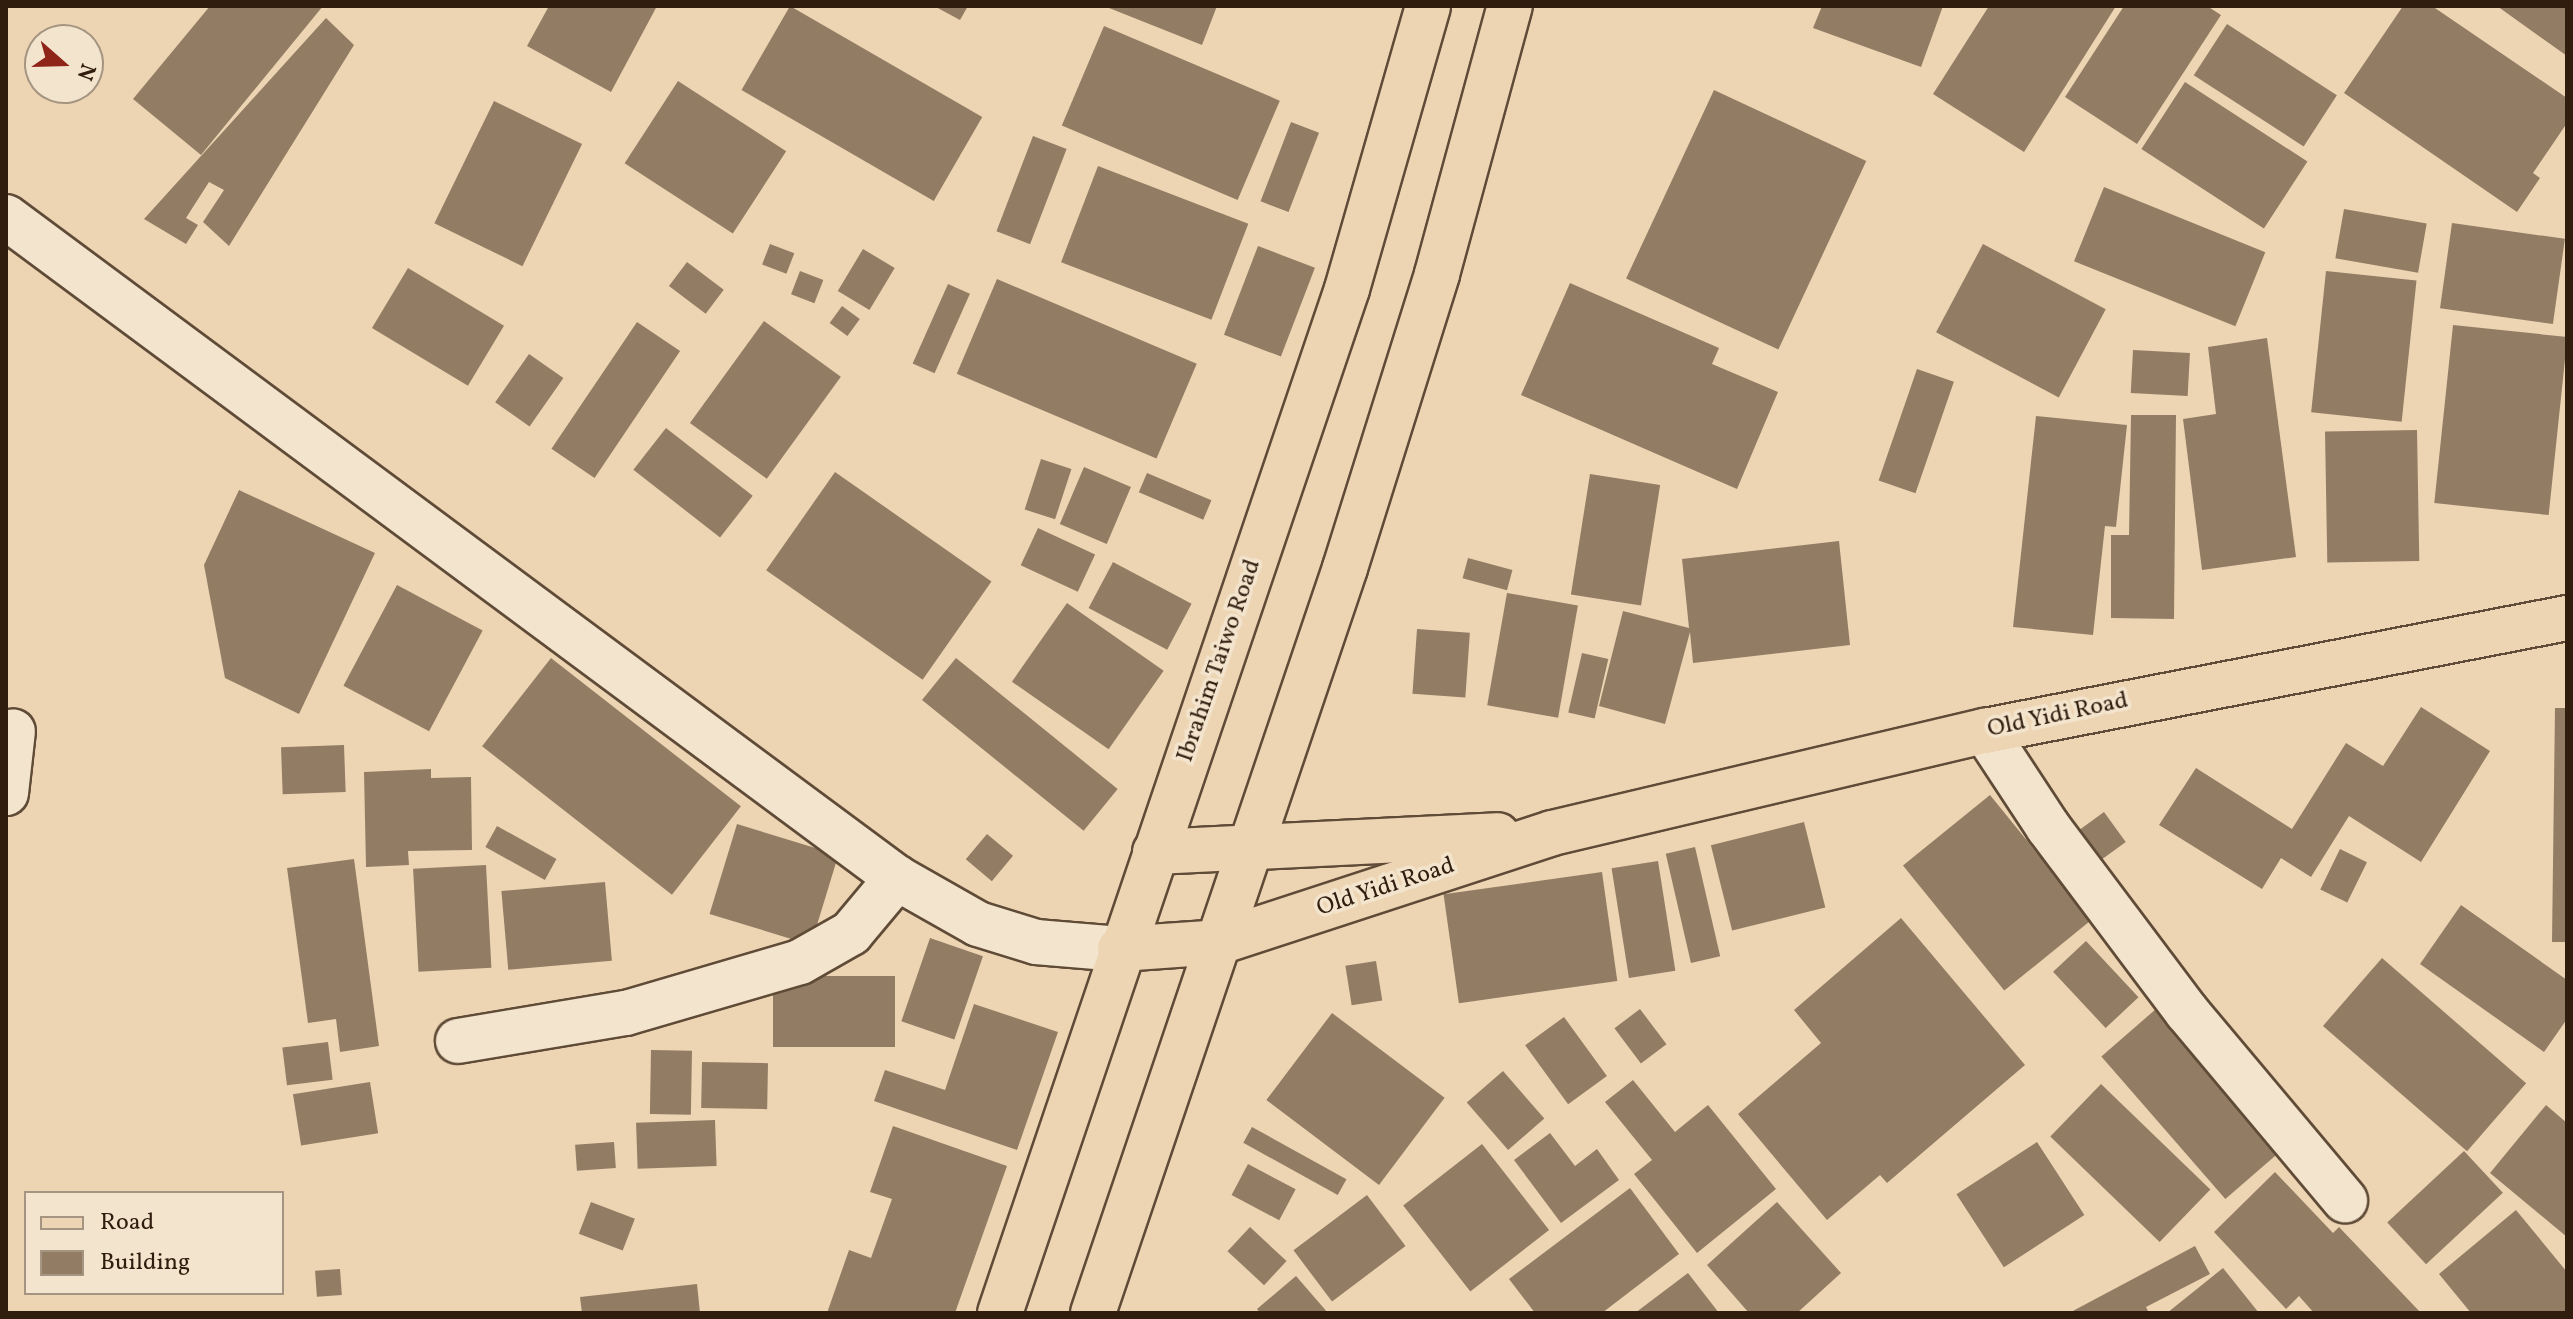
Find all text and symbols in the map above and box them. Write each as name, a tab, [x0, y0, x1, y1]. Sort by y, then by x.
north arrow	[24, 24, 104, 104]
text: N	[68, 59, 102, 84]
street label: Ibrahim Taiwo Road	[1172, 556, 1268, 766]
street label: Old Yidi Road	[1985, 687, 2131, 745]
street label: Old Yidi Road	[1313, 852, 1459, 924]
legend	[24, 1191, 284, 1295]
text: Road	[100, 1206, 154, 1240]
text: Building	[100, 1246, 190, 1280]

